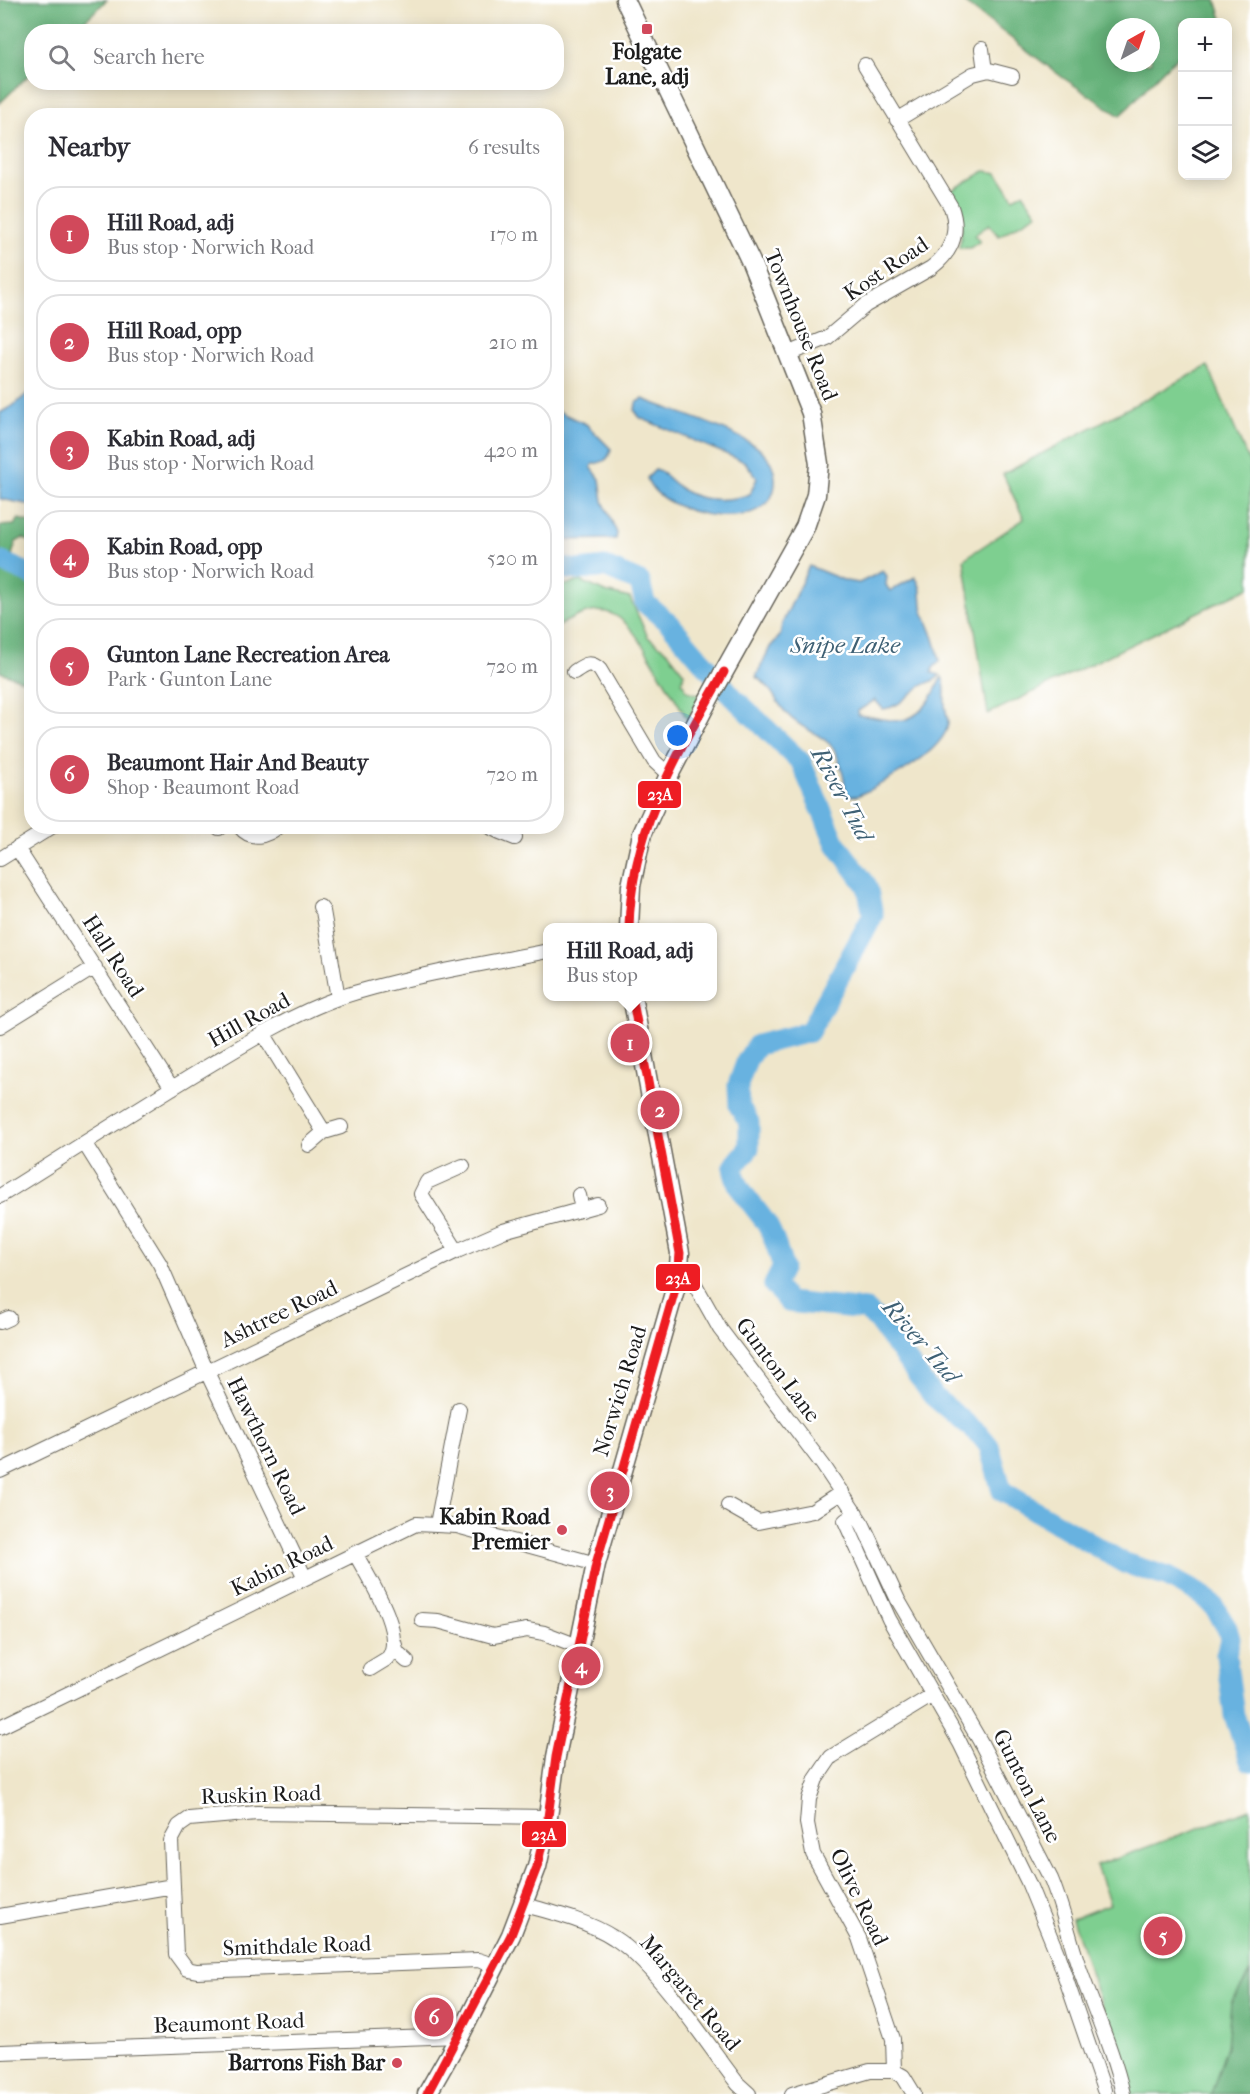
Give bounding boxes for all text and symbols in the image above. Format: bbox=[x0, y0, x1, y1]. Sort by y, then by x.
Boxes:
north arrow bbox=[1106, 18, 1160, 72]
map controls bbox=[1178, 18, 1232, 180]
button: + bbox=[1178, 18, 1232, 72]
marker: Folgate Lane, adj bbox=[640, 22, 654, 36]
search box bbox=[24, 24, 564, 90]
place label: Folgate Lane, adj bbox=[605, 39, 689, 90]
icon: search bbox=[45, 41, 78, 74]
text: Search here bbox=[93, 44, 205, 70]
button: − bbox=[1178, 72, 1232, 126]
button: layers bbox=[1178, 126, 1232, 180]
text: Nearby bbox=[48, 132, 130, 163]
text: 6 results bbox=[468, 136, 540, 159]
text: Hill Road, adj bbox=[107, 210, 234, 236]
text: 1 bbox=[66, 223, 73, 246]
text: 170 m bbox=[489, 223, 538, 246]
street label: Kost Road bbox=[839, 231, 934, 307]
text: Bus stop · Norwich Road bbox=[107, 236, 314, 259]
street label: Townhouse Road bbox=[759, 245, 844, 405]
text: Hill Road, opp bbox=[107, 318, 242, 344]
text: 2 bbox=[64, 331, 75, 354]
text: 210 m bbox=[489, 331, 538, 354]
text: Bus stop · Norwich Road bbox=[107, 344, 314, 367]
text: Kabin Road, adj bbox=[107, 426, 255, 452]
text: 3 bbox=[65, 439, 74, 462]
text: 420 m bbox=[484, 439, 538, 462]
text: Bus stop · Norwich Road bbox=[107, 452, 314, 475]
text: Kabin Road, opp bbox=[107, 534, 263, 560]
text: 4 bbox=[64, 547, 75, 570]
text: 520 m bbox=[487, 547, 538, 570]
text: Bus stop · Norwich Road bbox=[107, 560, 314, 583]
water label: Snipe Lake bbox=[789, 631, 901, 659]
text: Gunton Lane Recreation Area bbox=[107, 642, 390, 668]
text: 5 bbox=[65, 655, 74, 678]
text: 720 m bbox=[486, 655, 538, 678]
text: Park · Gunton Lane bbox=[107, 668, 272, 691]
your location bbox=[663, 721, 692, 750]
water label: River Tud bbox=[805, 740, 880, 848]
text: Beaumont Hair And Beauty bbox=[107, 750, 368, 776]
text: 6 bbox=[64, 763, 75, 786]
text: 720 m bbox=[486, 763, 538, 786]
text: Shop · Beaumont Road bbox=[107, 776, 299, 799]
line badge: 23A bbox=[637, 780, 682, 809]
text: 23A bbox=[647, 785, 673, 805]
street label: Hall Road bbox=[77, 910, 150, 1003]
popup bbox=[543, 923, 717, 1001]
text: Hill Road, adj bbox=[566, 938, 694, 964]
text: Bus stop bbox=[566, 964, 638, 987]
street label: Hill Road bbox=[203, 986, 295, 1053]
pin: 1 bbox=[610, 1020, 650, 1066]
pin: 2 bbox=[640, 1088, 680, 1132]
line badge: 23A bbox=[655, 1263, 701, 1292]
text: 23A bbox=[665, 1269, 691, 1289]
street label: Ashtree Road bbox=[215, 1274, 343, 1354]
water label: River Tud bbox=[875, 1292, 967, 1391]
street label: Gunton Lane bbox=[730, 1313, 826, 1427]
street label: Norwich Road bbox=[588, 1322, 652, 1459]
street label: Hawthorn Road bbox=[221, 1373, 311, 1520]
pin: 3 bbox=[590, 1468, 630, 1514]
place label: Kabin Road Premier bbox=[439, 1504, 551, 1555]
marker: Kabin Road Premier bbox=[555, 1523, 569, 1537]
street label: Kabin Road bbox=[227, 1530, 338, 1602]
pin: 4 bbox=[562, 1644, 600, 1688]
street label: Gunton Lane bbox=[987, 1725, 1067, 1847]
street label: Ruskin Road bbox=[200, 1780, 323, 1810]
line badge: 23A bbox=[521, 1820, 567, 1848]
text: 23A bbox=[531, 1825, 557, 1845]
street label: Olive Road bbox=[824, 1844, 894, 1951]
pin: 5 bbox=[1144, 1914, 1182, 1958]
street label: Smithdale Road bbox=[222, 1930, 373, 1962]
street label: Margaret Road bbox=[634, 1930, 747, 2057]
pin: 6 bbox=[414, 1994, 454, 2040]
street label: Beaumont Road bbox=[153, 2007, 306, 2039]
place label: Barrons Fish Bar bbox=[228, 2050, 386, 2076]
marker: Barrons Fish Bar bbox=[390, 2056, 404, 2070]

